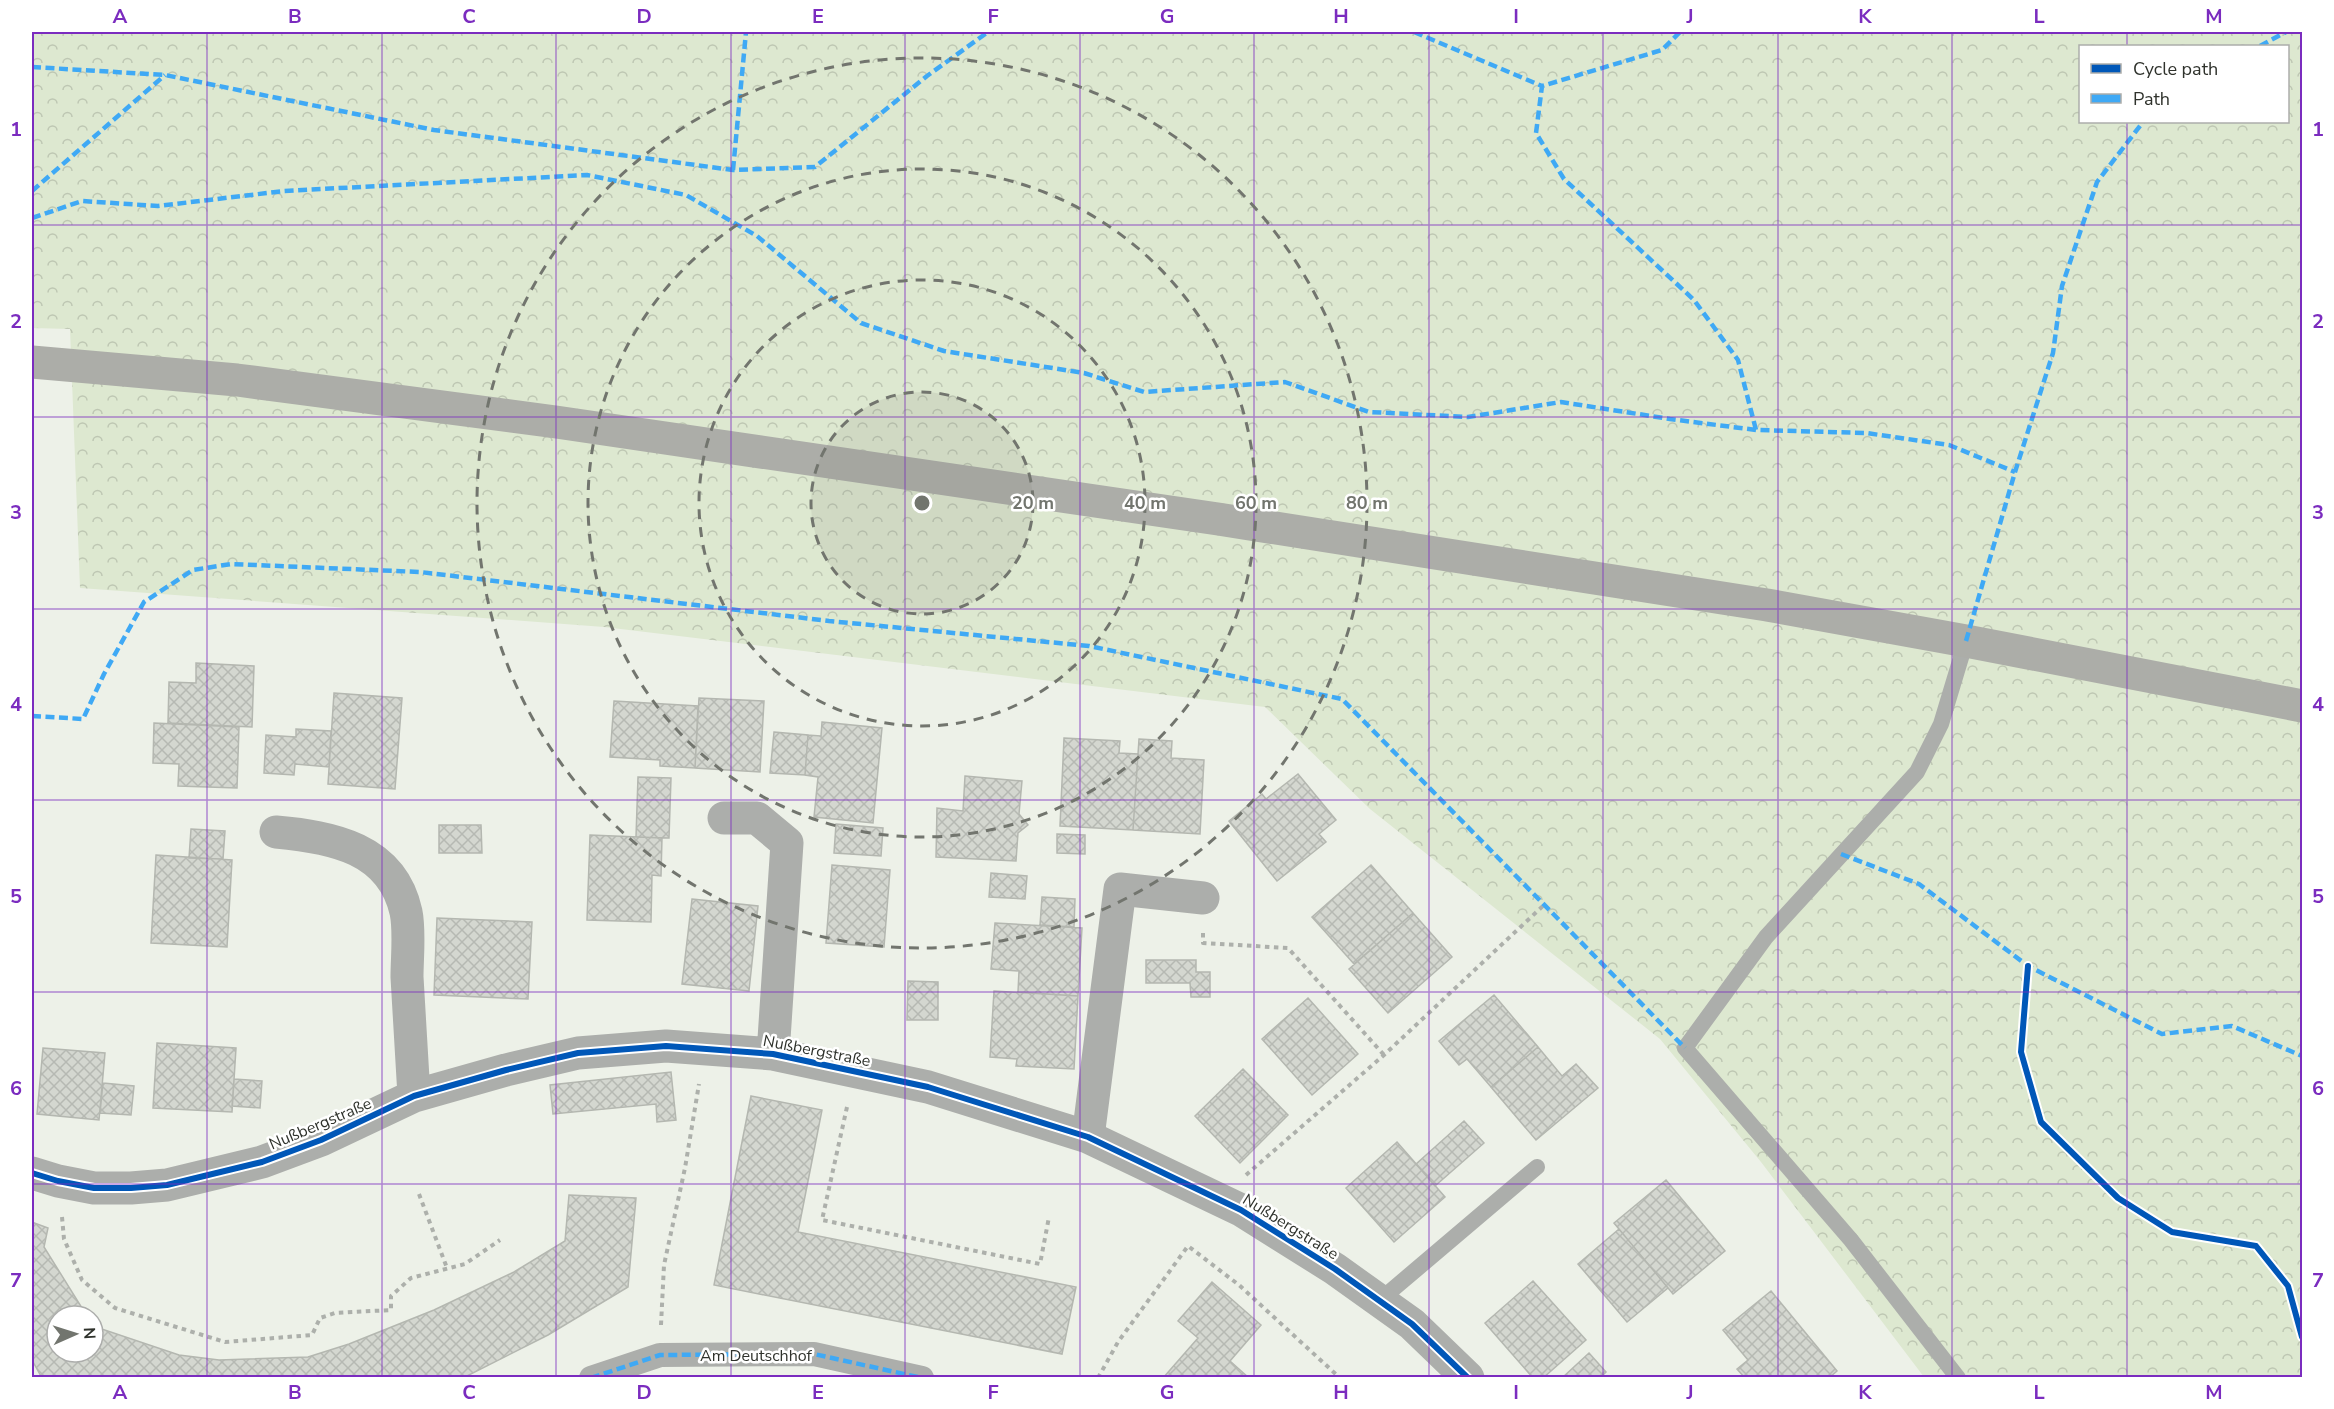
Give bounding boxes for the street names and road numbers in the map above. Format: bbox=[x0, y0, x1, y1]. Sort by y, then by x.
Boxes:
street label: Nußbergstraße bbox=[761, 1030, 873, 1072]
street label: Nußbergstraße bbox=[266, 1092, 375, 1155]
street label: Nußbergstraße bbox=[1238, 1189, 1343, 1265]
street label: Am Deutschhof bbox=[700, 1345, 813, 1367]

